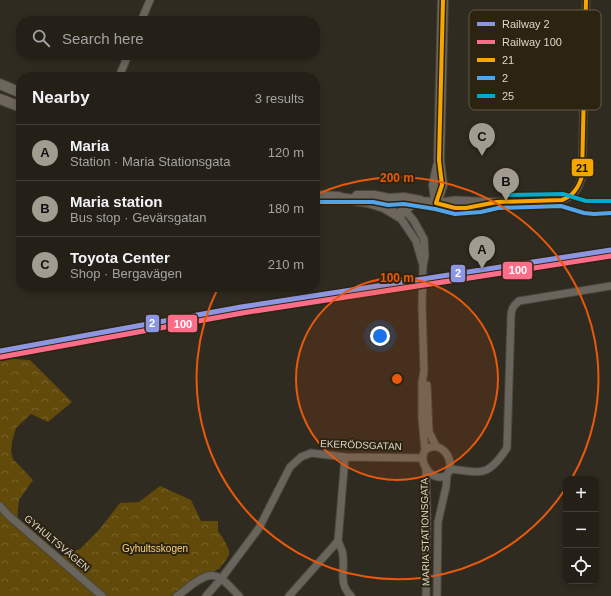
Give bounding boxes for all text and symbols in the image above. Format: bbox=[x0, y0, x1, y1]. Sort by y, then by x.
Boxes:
legend bbox=[469, 10, 601, 110]
search box bbox=[16, 16, 320, 60]
text: Railway 2 bbox=[502, 18, 550, 30]
icon: search bbox=[30, 27, 52, 49]
text: Search here bbox=[62, 30, 144, 47]
text: Railway 100 bbox=[502, 36, 562, 48]
text: 21 bbox=[502, 54, 514, 66]
text: 2 bbox=[502, 72, 508, 84]
text: Nearby bbox=[32, 88, 90, 107]
text: 25 bbox=[502, 90, 514, 102]
text: 3 results bbox=[255, 91, 304, 106]
pin: C bbox=[469, 123, 495, 156]
text: Maria bbox=[70, 137, 109, 154]
text: A bbox=[40, 145, 50, 160]
text: 120 m bbox=[268, 145, 304, 160]
text: Station · Maria Stationsgata bbox=[70, 154, 230, 169]
line badge: 21 bbox=[571, 158, 594, 177]
text: 21 bbox=[576, 162, 588, 174]
pin: B bbox=[493, 168, 519, 201]
text: 200 m bbox=[380, 171, 414, 185]
text: Maria station bbox=[70, 193, 163, 210]
text: B bbox=[40, 201, 50, 216]
text: 180 m bbox=[268, 201, 304, 216]
text: Bus stop · Gevärsgatan bbox=[70, 210, 207, 225]
pin: A bbox=[469, 236, 495, 269]
text: Toyota Center bbox=[70, 249, 170, 266]
text: C bbox=[40, 257, 50, 272]
text: 210 m bbox=[268, 257, 304, 272]
line badge: 100 bbox=[502, 261, 533, 280]
line badge: 2 bbox=[450, 264, 466, 283]
text: 100 bbox=[509, 264, 527, 276]
text: Shop · Bergavägen bbox=[70, 266, 182, 281]
text: 2 bbox=[455, 267, 461, 279]
text: 100 m bbox=[380, 271, 414, 285]
line badge: 2 bbox=[145, 314, 160, 333]
line badge: 100 bbox=[167, 314, 198, 333]
text: 2 bbox=[149, 317, 155, 329]
text: 100 bbox=[174, 318, 192, 330]
your location bbox=[370, 326, 390, 346]
centre of rings bbox=[390, 372, 404, 386]
street label: EKERÖDSGATAN bbox=[320, 438, 402, 452]
map controls bbox=[563, 476, 599, 584]
button: + bbox=[563, 476, 599, 512]
street label: MARIA STATIONSGATA bbox=[419, 478, 431, 586]
button: − bbox=[563, 512, 599, 548]
street label: GYHULTSVÄGEN bbox=[22, 513, 92, 573]
park label: Gyhultsskogen bbox=[122, 543, 188, 554]
button: locate bbox=[563, 548, 599, 584]

